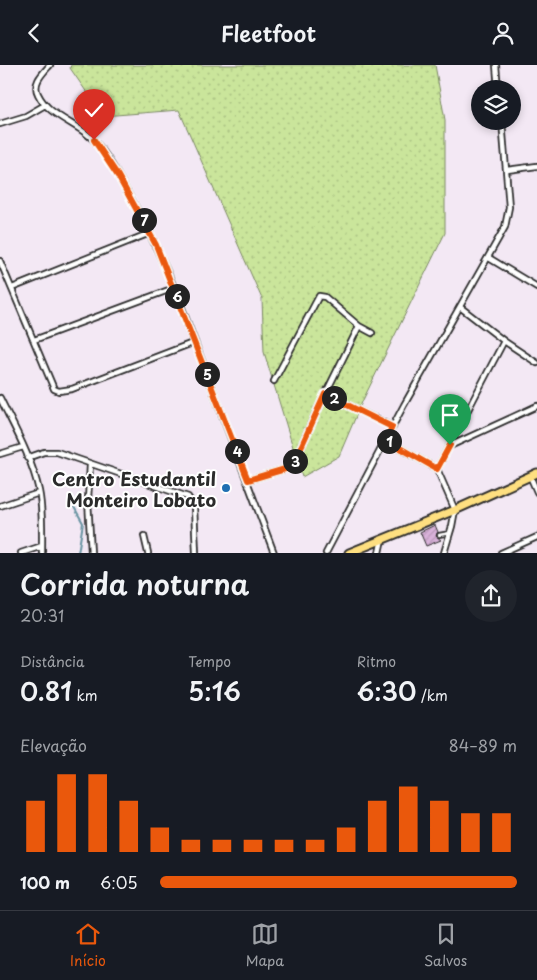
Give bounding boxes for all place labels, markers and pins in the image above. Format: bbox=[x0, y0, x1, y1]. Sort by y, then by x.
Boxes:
pin bbox=[73, 89, 115, 140]
pin: 7 bbox=[132, 207, 156, 233]
pin: 6 bbox=[164, 283, 190, 309]
pin: 5 bbox=[194, 361, 220, 387]
pin: 2 bbox=[322, 385, 346, 411]
pin bbox=[429, 394, 471, 445]
pin: 1 bbox=[376, 429, 402, 453]
pin: 4 bbox=[224, 439, 250, 463]
pin: 3 bbox=[282, 449, 308, 473]
place label: Centro Estudantil Monteiro Lobato bbox=[52, 465, 216, 513]
marker: Centro Estudantil Monteiro Lobato bbox=[220, 482, 232, 494]

